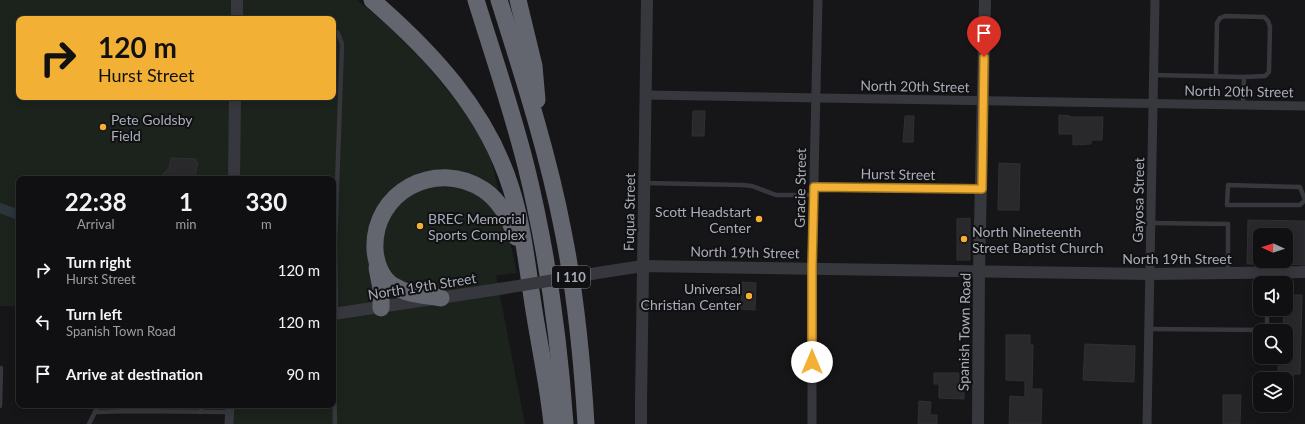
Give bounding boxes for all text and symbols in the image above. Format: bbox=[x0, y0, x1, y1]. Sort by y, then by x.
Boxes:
pin bbox=[967, 16, 1001, 57]
icon: arrive bbox=[973, 22, 995, 44]
text: 120 m bbox=[98, 30, 177, 64]
icon: right bbox=[32, 32, 84, 84]
text: Hurst Street bbox=[98, 64, 194, 86]
street label: North 20th Street bbox=[860, 77, 970, 95]
street label: North 20th Street bbox=[1184, 82, 1294, 100]
place label: Pete Goldsby Field bbox=[111, 111, 193, 144]
marker: Pete Goldsby Field bbox=[98, 122, 108, 132]
street label: Gracie Street bbox=[791, 148, 809, 228]
street label: Gayosa Street bbox=[1129, 157, 1147, 243]
street label: Hurst Street bbox=[860, 165, 936, 183]
street label: Fuqua Street bbox=[620, 173, 638, 251]
text: 22:38 bbox=[65, 187, 127, 216]
text: 1 bbox=[179, 187, 193, 216]
text: 330 bbox=[245, 187, 287, 216]
place label: Scott Headstart Center bbox=[655, 203, 751, 236]
place label: BREC Memorial Sports Complex bbox=[428, 210, 525, 243]
marker: Scott Headstart Center bbox=[754, 214, 764, 224]
text: Arrival bbox=[77, 216, 114, 232]
text: min bbox=[176, 216, 197, 232]
text: m bbox=[261, 216, 272, 232]
marker: BREC Memorial Sports Complex bbox=[415, 221, 425, 231]
place label: North Nineteenth Street Baptist Church bbox=[972, 223, 1104, 256]
north arrow bbox=[1253, 228, 1293, 268]
map controls bbox=[1253, 228, 1293, 412]
marker: North Nineteenth Street Baptist Church bbox=[959, 234, 969, 244]
street label: North 19th Street bbox=[690, 243, 800, 261]
street label: North 19th Street bbox=[1122, 250, 1232, 267]
text: Turn right bbox=[66, 253, 131, 271]
icon: right bbox=[32, 259, 54, 281]
text: 120 m bbox=[278, 261, 320, 279]
road number: I 110 bbox=[552, 266, 590, 288]
street label: North 19th Street bbox=[367, 269, 477, 303]
text: Hurst Street bbox=[66, 271, 136, 287]
street label: Spanish Town Road bbox=[954, 273, 974, 391]
button: sound bbox=[1253, 276, 1293, 316]
place label: Universal Christian Center bbox=[641, 280, 741, 313]
marker: Universal Christian Center bbox=[744, 291, 754, 301]
text: Turn left bbox=[66, 305, 122, 323]
icon: left bbox=[32, 311, 54, 333]
text: 120 m bbox=[278, 313, 320, 331]
text: Spanish Town Road bbox=[66, 323, 176, 339]
button: search bbox=[1253, 324, 1293, 364]
position arrow bbox=[791, 341, 833, 383]
icon: arrive bbox=[32, 363, 54, 385]
text: Arrive at destination bbox=[66, 365, 203, 383]
text: 90 m bbox=[286, 365, 320, 383]
button: layers bbox=[1253, 372, 1293, 412]

